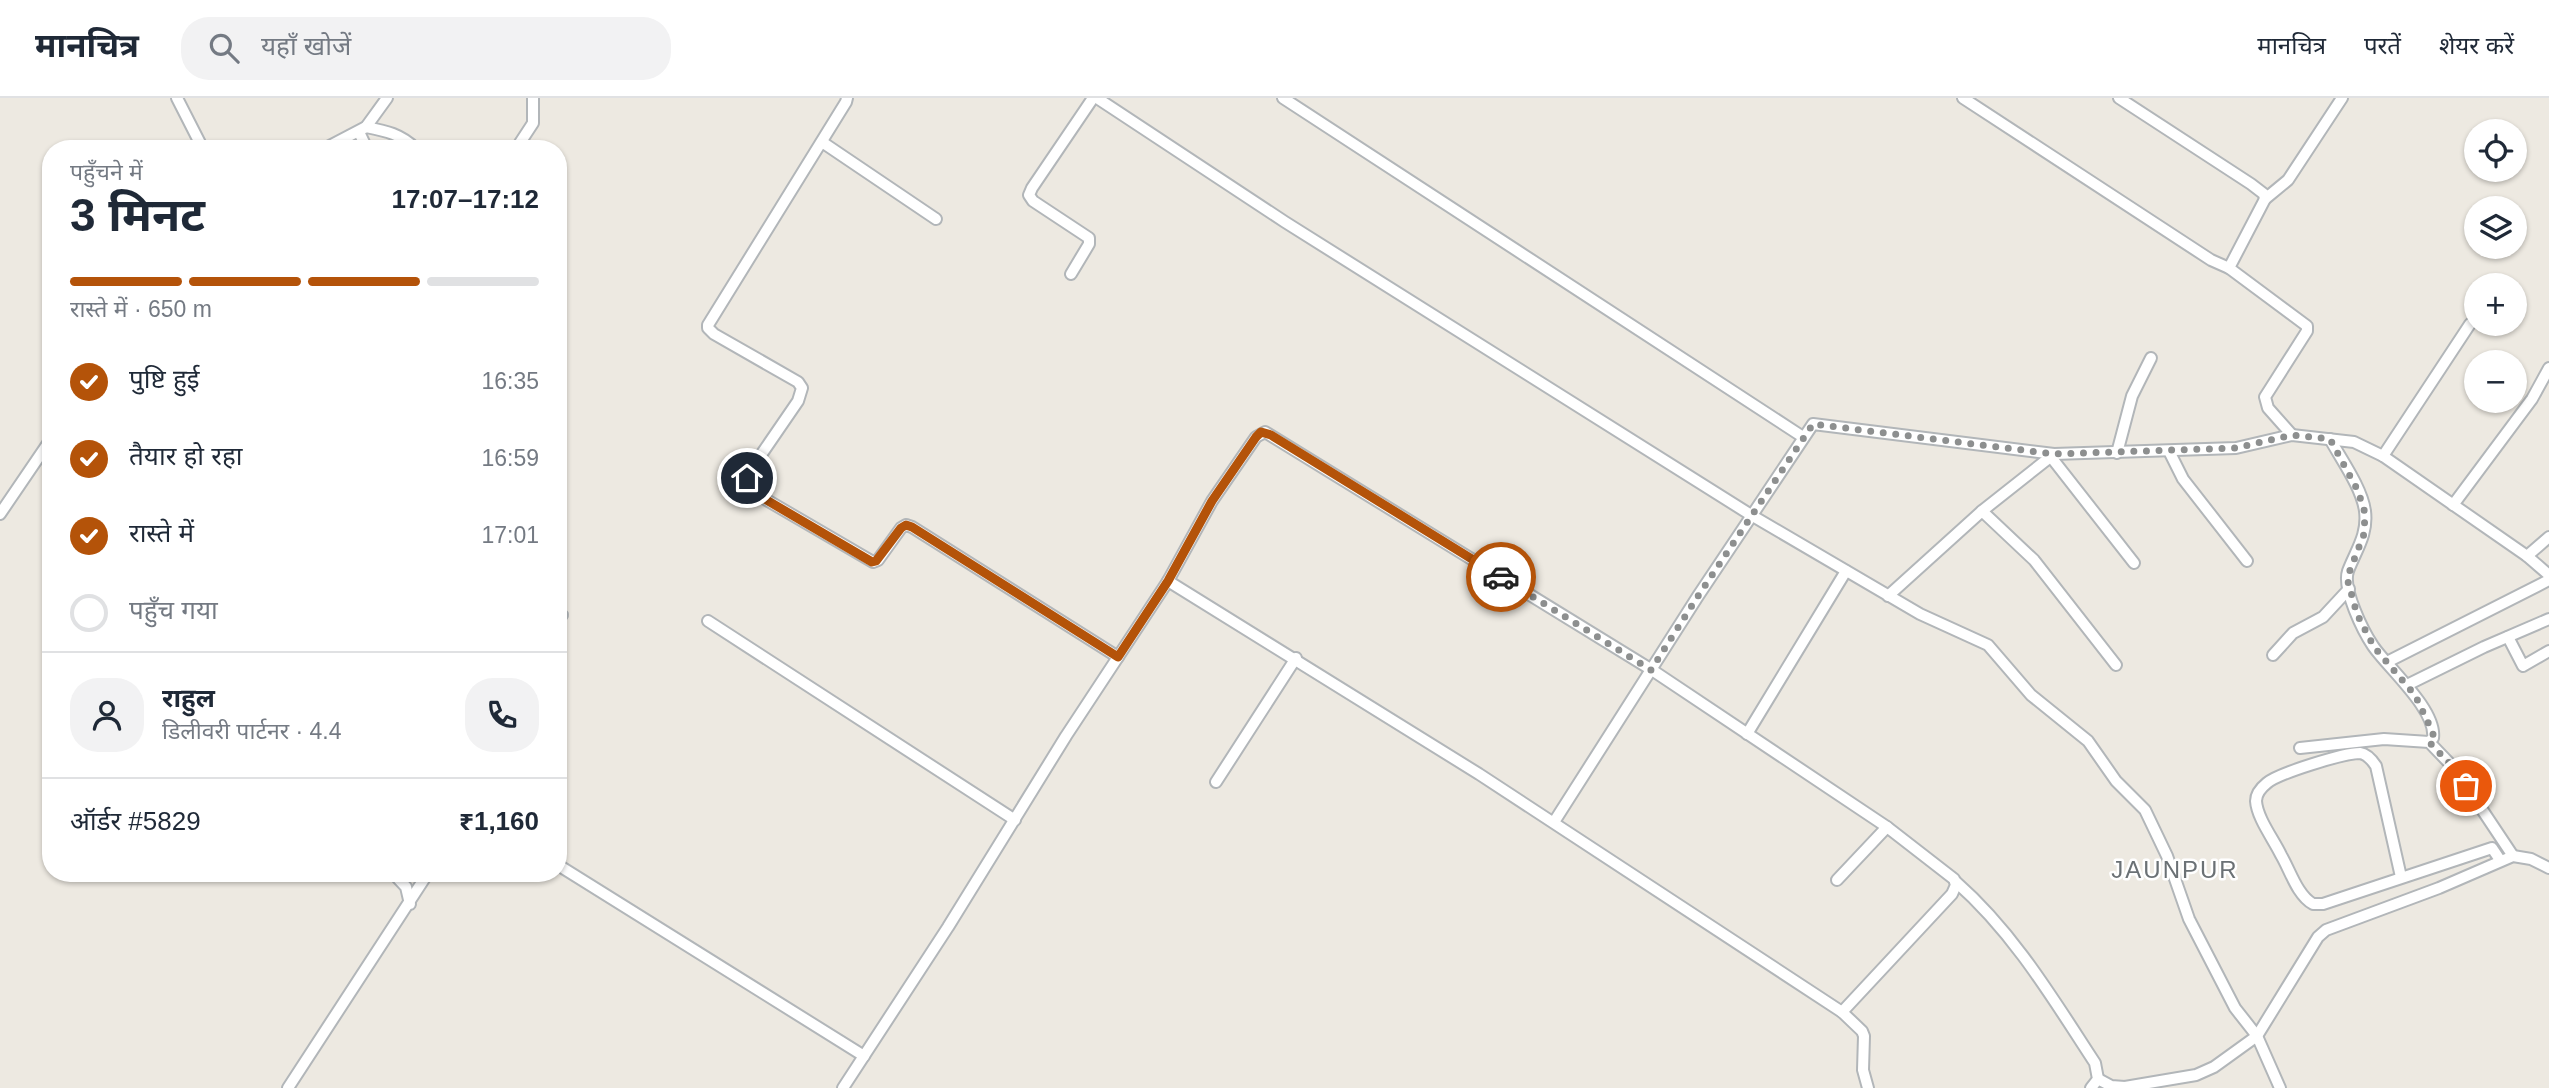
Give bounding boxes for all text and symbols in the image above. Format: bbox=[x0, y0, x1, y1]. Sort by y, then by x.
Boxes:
search box bbox=[181, 17, 671, 80]
text: मानचित्र bbox=[35, 27, 139, 64]
icon: search bbox=[205, 29, 243, 67]
text: यहाँ खोजें bbox=[261, 31, 351, 61]
text: मानचित्र bbox=[2257, 32, 2326, 59]
text: परतें bbox=[2364, 32, 2401, 59]
text: शेयर करें bbox=[2439, 32, 2514, 59]
map controls bbox=[2464, 119, 2527, 413]
button: locate bbox=[2464, 119, 2527, 182]
text: पहुँचने में bbox=[70, 159, 143, 185]
text: 17:07–17:12 bbox=[392, 184, 539, 214]
text: 3 मिनट bbox=[70, 189, 205, 241]
button: layers bbox=[2464, 196, 2527, 259]
button: + bbox=[2464, 273, 2527, 336]
text: रास्ते में · 650 m bbox=[70, 296, 212, 322]
button: − bbox=[2464, 350, 2527, 413]
icon: check bbox=[70, 363, 108, 401]
text: पुष्टि हुई bbox=[129, 364, 199, 394]
text: 16:35 bbox=[481, 368, 539, 394]
icon: check bbox=[70, 440, 108, 478]
text: तैयार हो रहा bbox=[129, 441, 242, 471]
text: 16:59 bbox=[481, 445, 539, 471]
pin bbox=[717, 448, 777, 508]
icon: home bbox=[728, 459, 766, 497]
icon: check bbox=[70, 517, 108, 555]
text: रास्ते में bbox=[129, 518, 194, 548]
text: 17:01 bbox=[481, 522, 539, 548]
courier bbox=[1466, 542, 1536, 612]
icon: car bbox=[1482, 558, 1520, 596]
text: पहुँच गया bbox=[129, 595, 218, 625]
button: person bbox=[70, 678, 144, 752]
button: phone bbox=[465, 678, 539, 752]
text: राहुल bbox=[162, 683, 215, 713]
text: डिलीवरी पार्टनर · 4.4 bbox=[162, 718, 342, 744]
pin bbox=[2436, 756, 2496, 816]
icon: bag bbox=[2447, 767, 2485, 805]
text: ऑर्डर #5829 bbox=[70, 806, 201, 836]
text: ₹1,160 bbox=[459, 806, 539, 836]
district label: JAUNPUR bbox=[2111, 856, 2239, 883]

